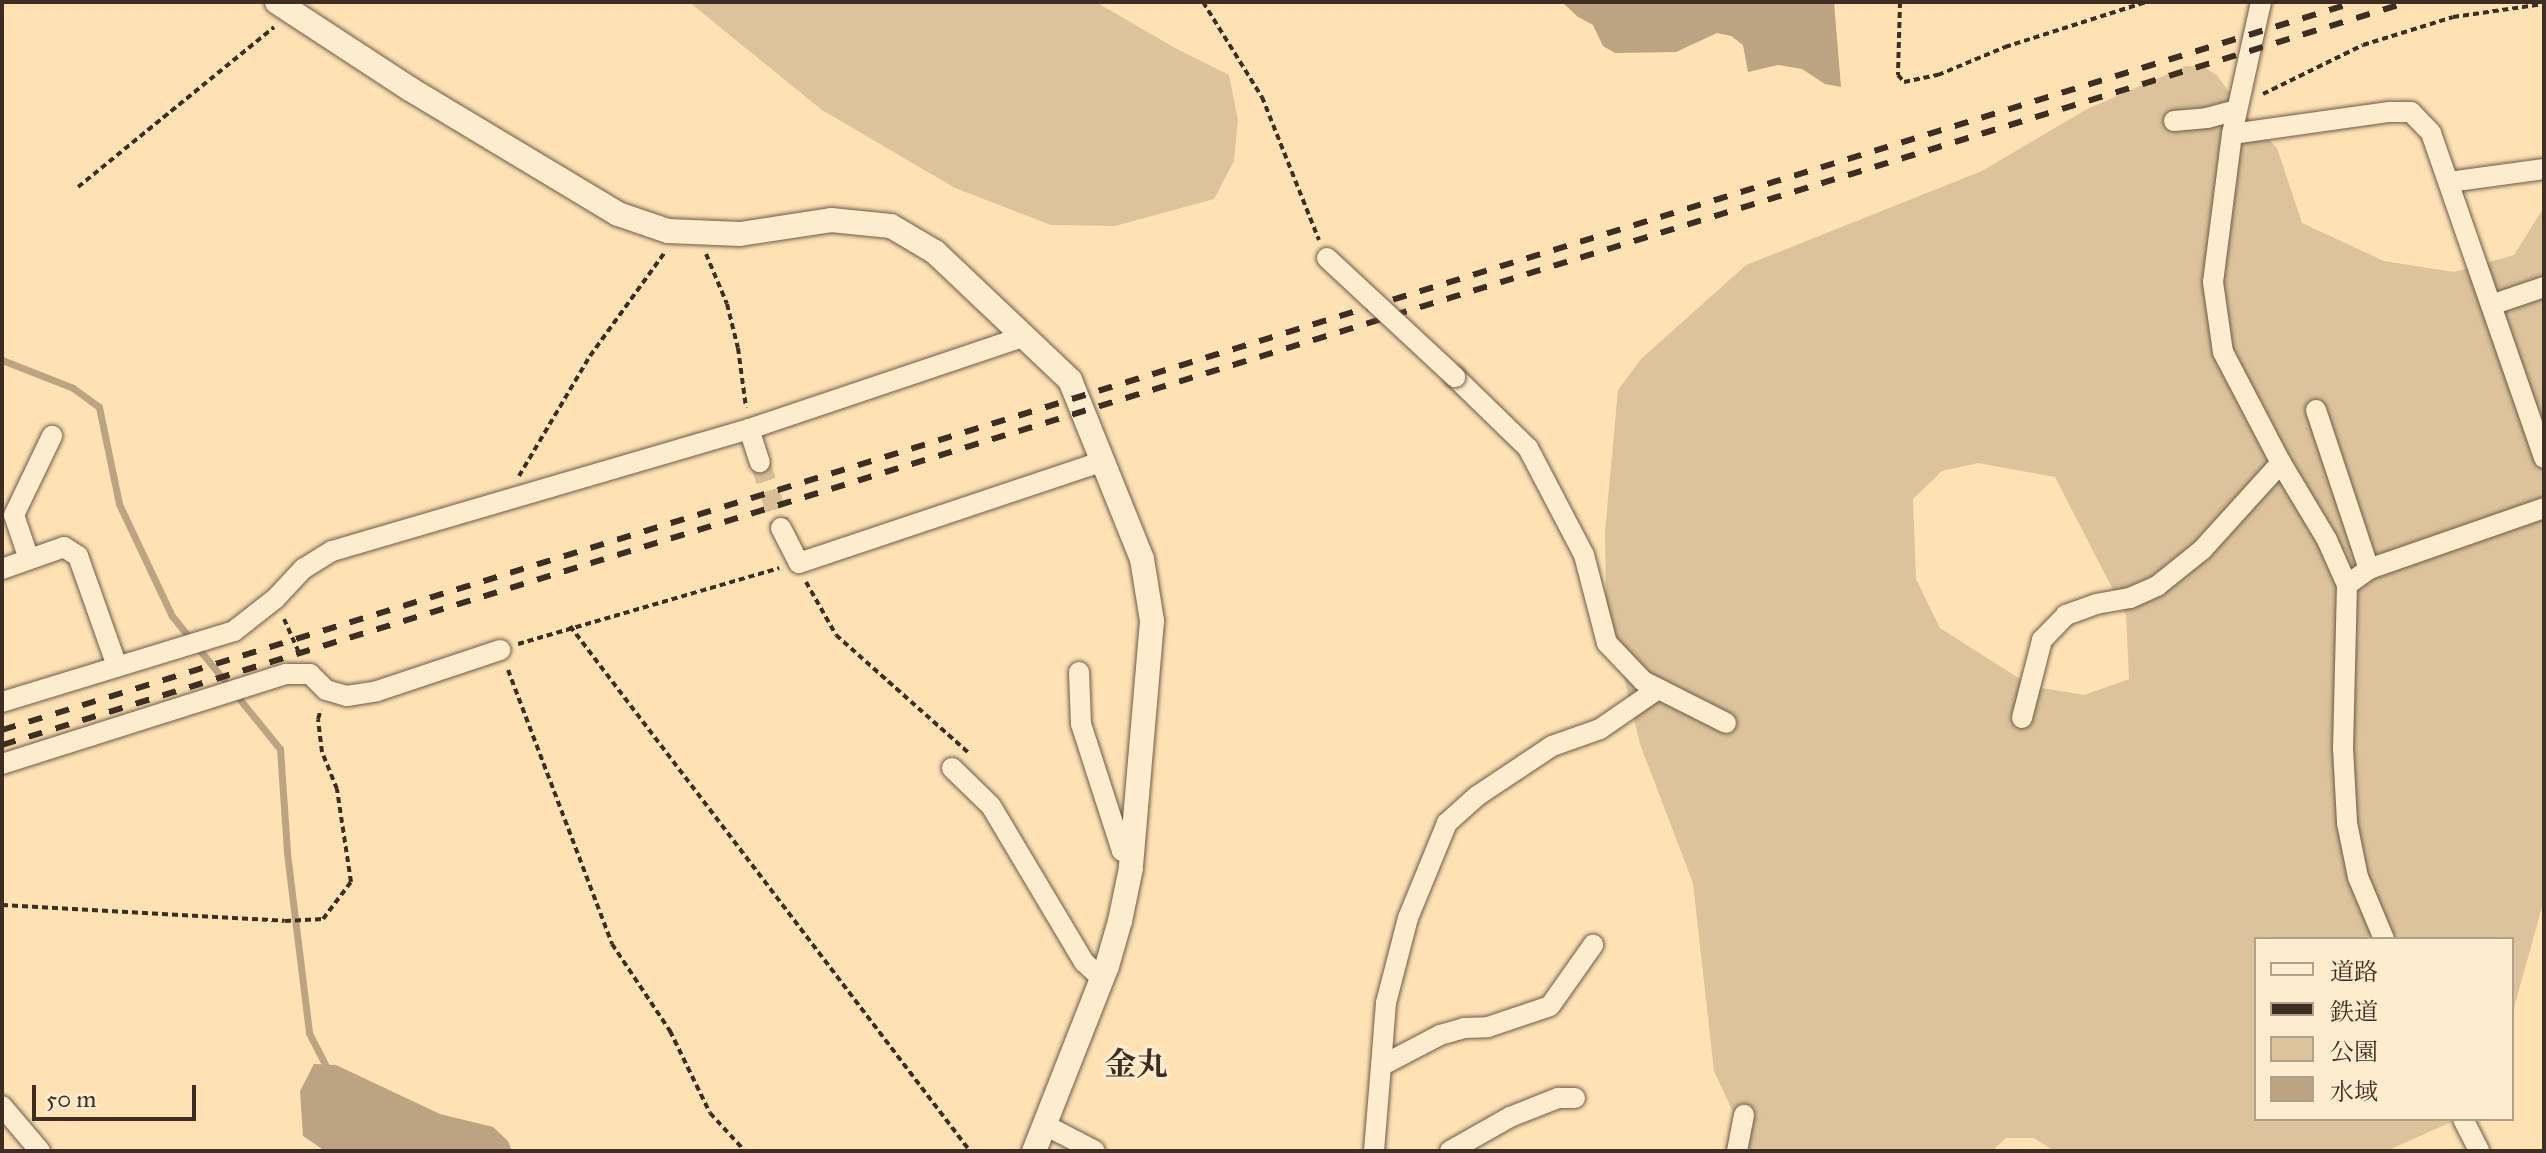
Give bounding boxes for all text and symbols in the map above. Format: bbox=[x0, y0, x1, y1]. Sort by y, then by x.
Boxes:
legend bbox=[2254, 937, 2514, 1121]
text: 道路 bbox=[2330, 957, 2378, 987]
text: 鉄道 bbox=[2330, 997, 2378, 1027]
text: 公園 bbox=[2330, 1037, 2378, 1067]
district label: 金丸 bbox=[1104, 1046, 1168, 1084]
scale bar bbox=[36, 1069, 200, 1119]
text: 水域 bbox=[2330, 1077, 2378, 1107]
text: 50 m bbox=[46, 1084, 96, 1114]

